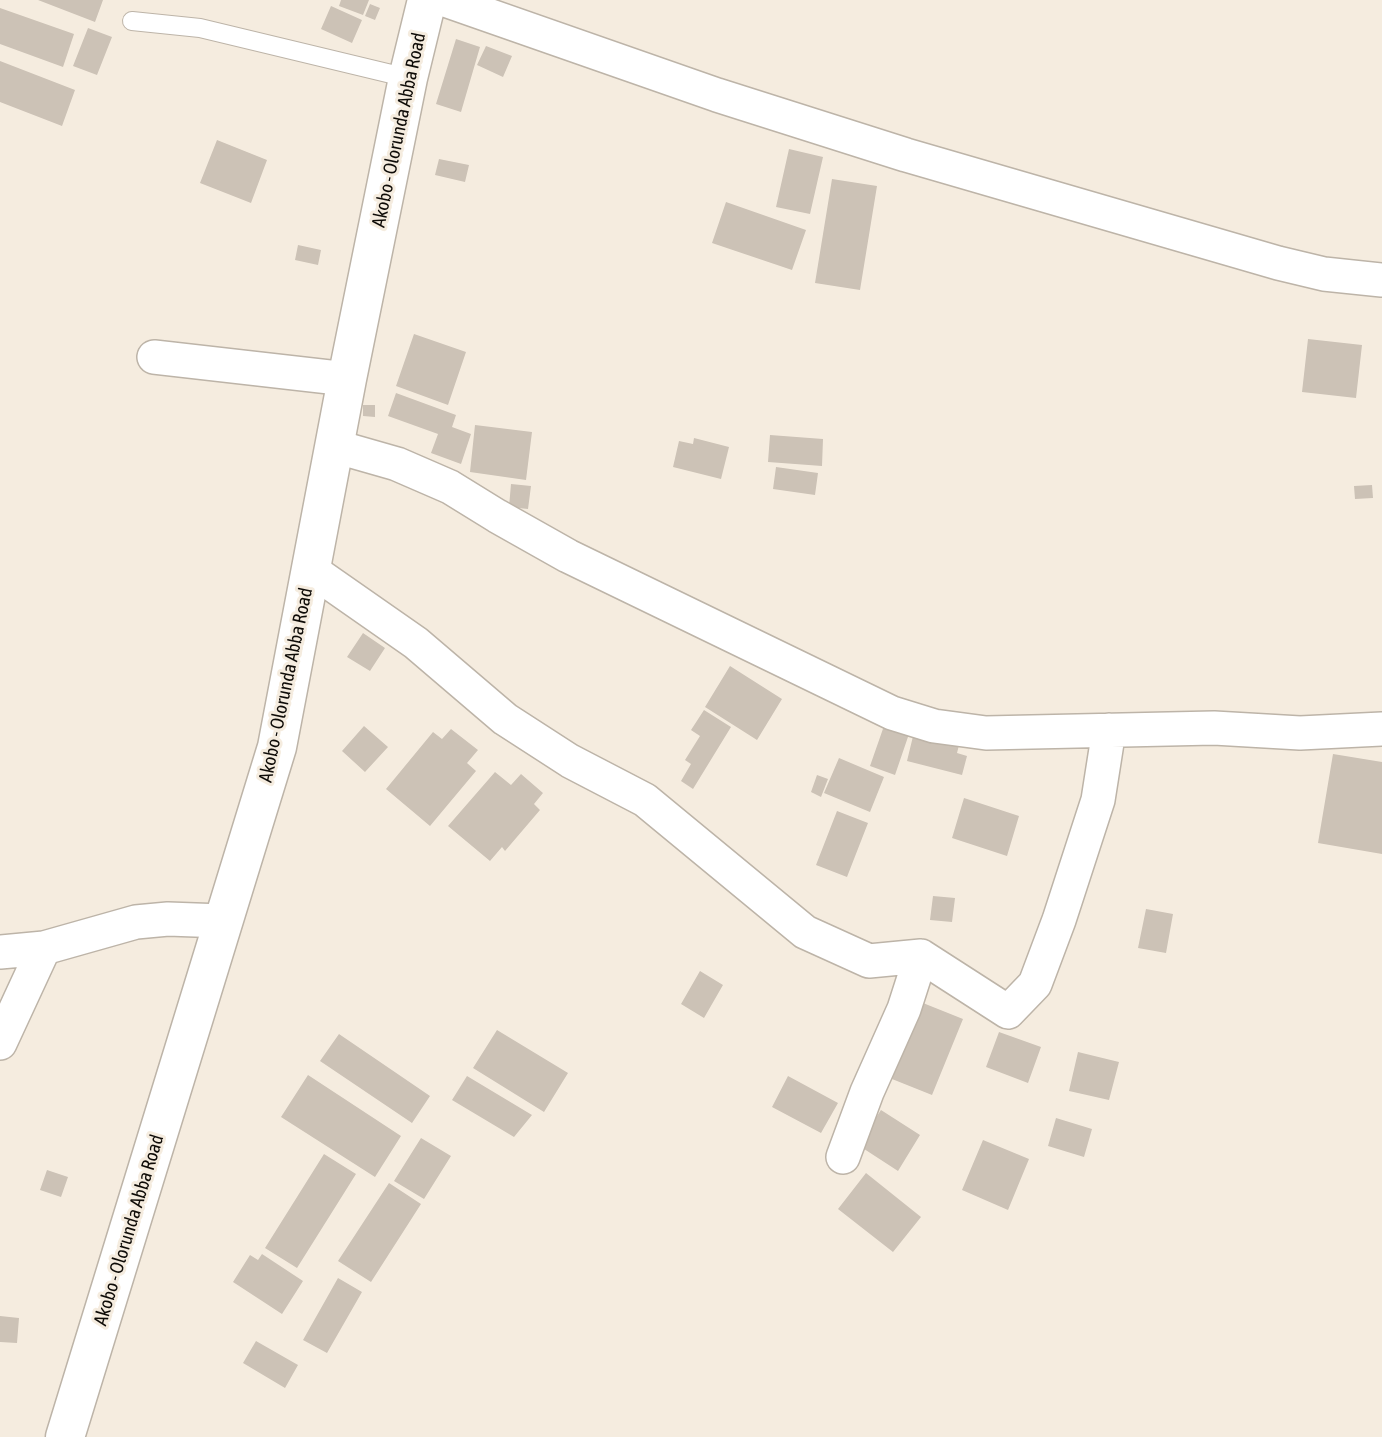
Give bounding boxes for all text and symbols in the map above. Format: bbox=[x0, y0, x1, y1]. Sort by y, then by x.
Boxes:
street label: Akobo - Olorunda Abba Road bbox=[367, 31, 431, 229]
street label: Akobo - Olorunda Abba Road bbox=[254, 586, 318, 784]
street label: Akobo - Olorunda Abba Road bbox=[89, 1132, 169, 1328]

